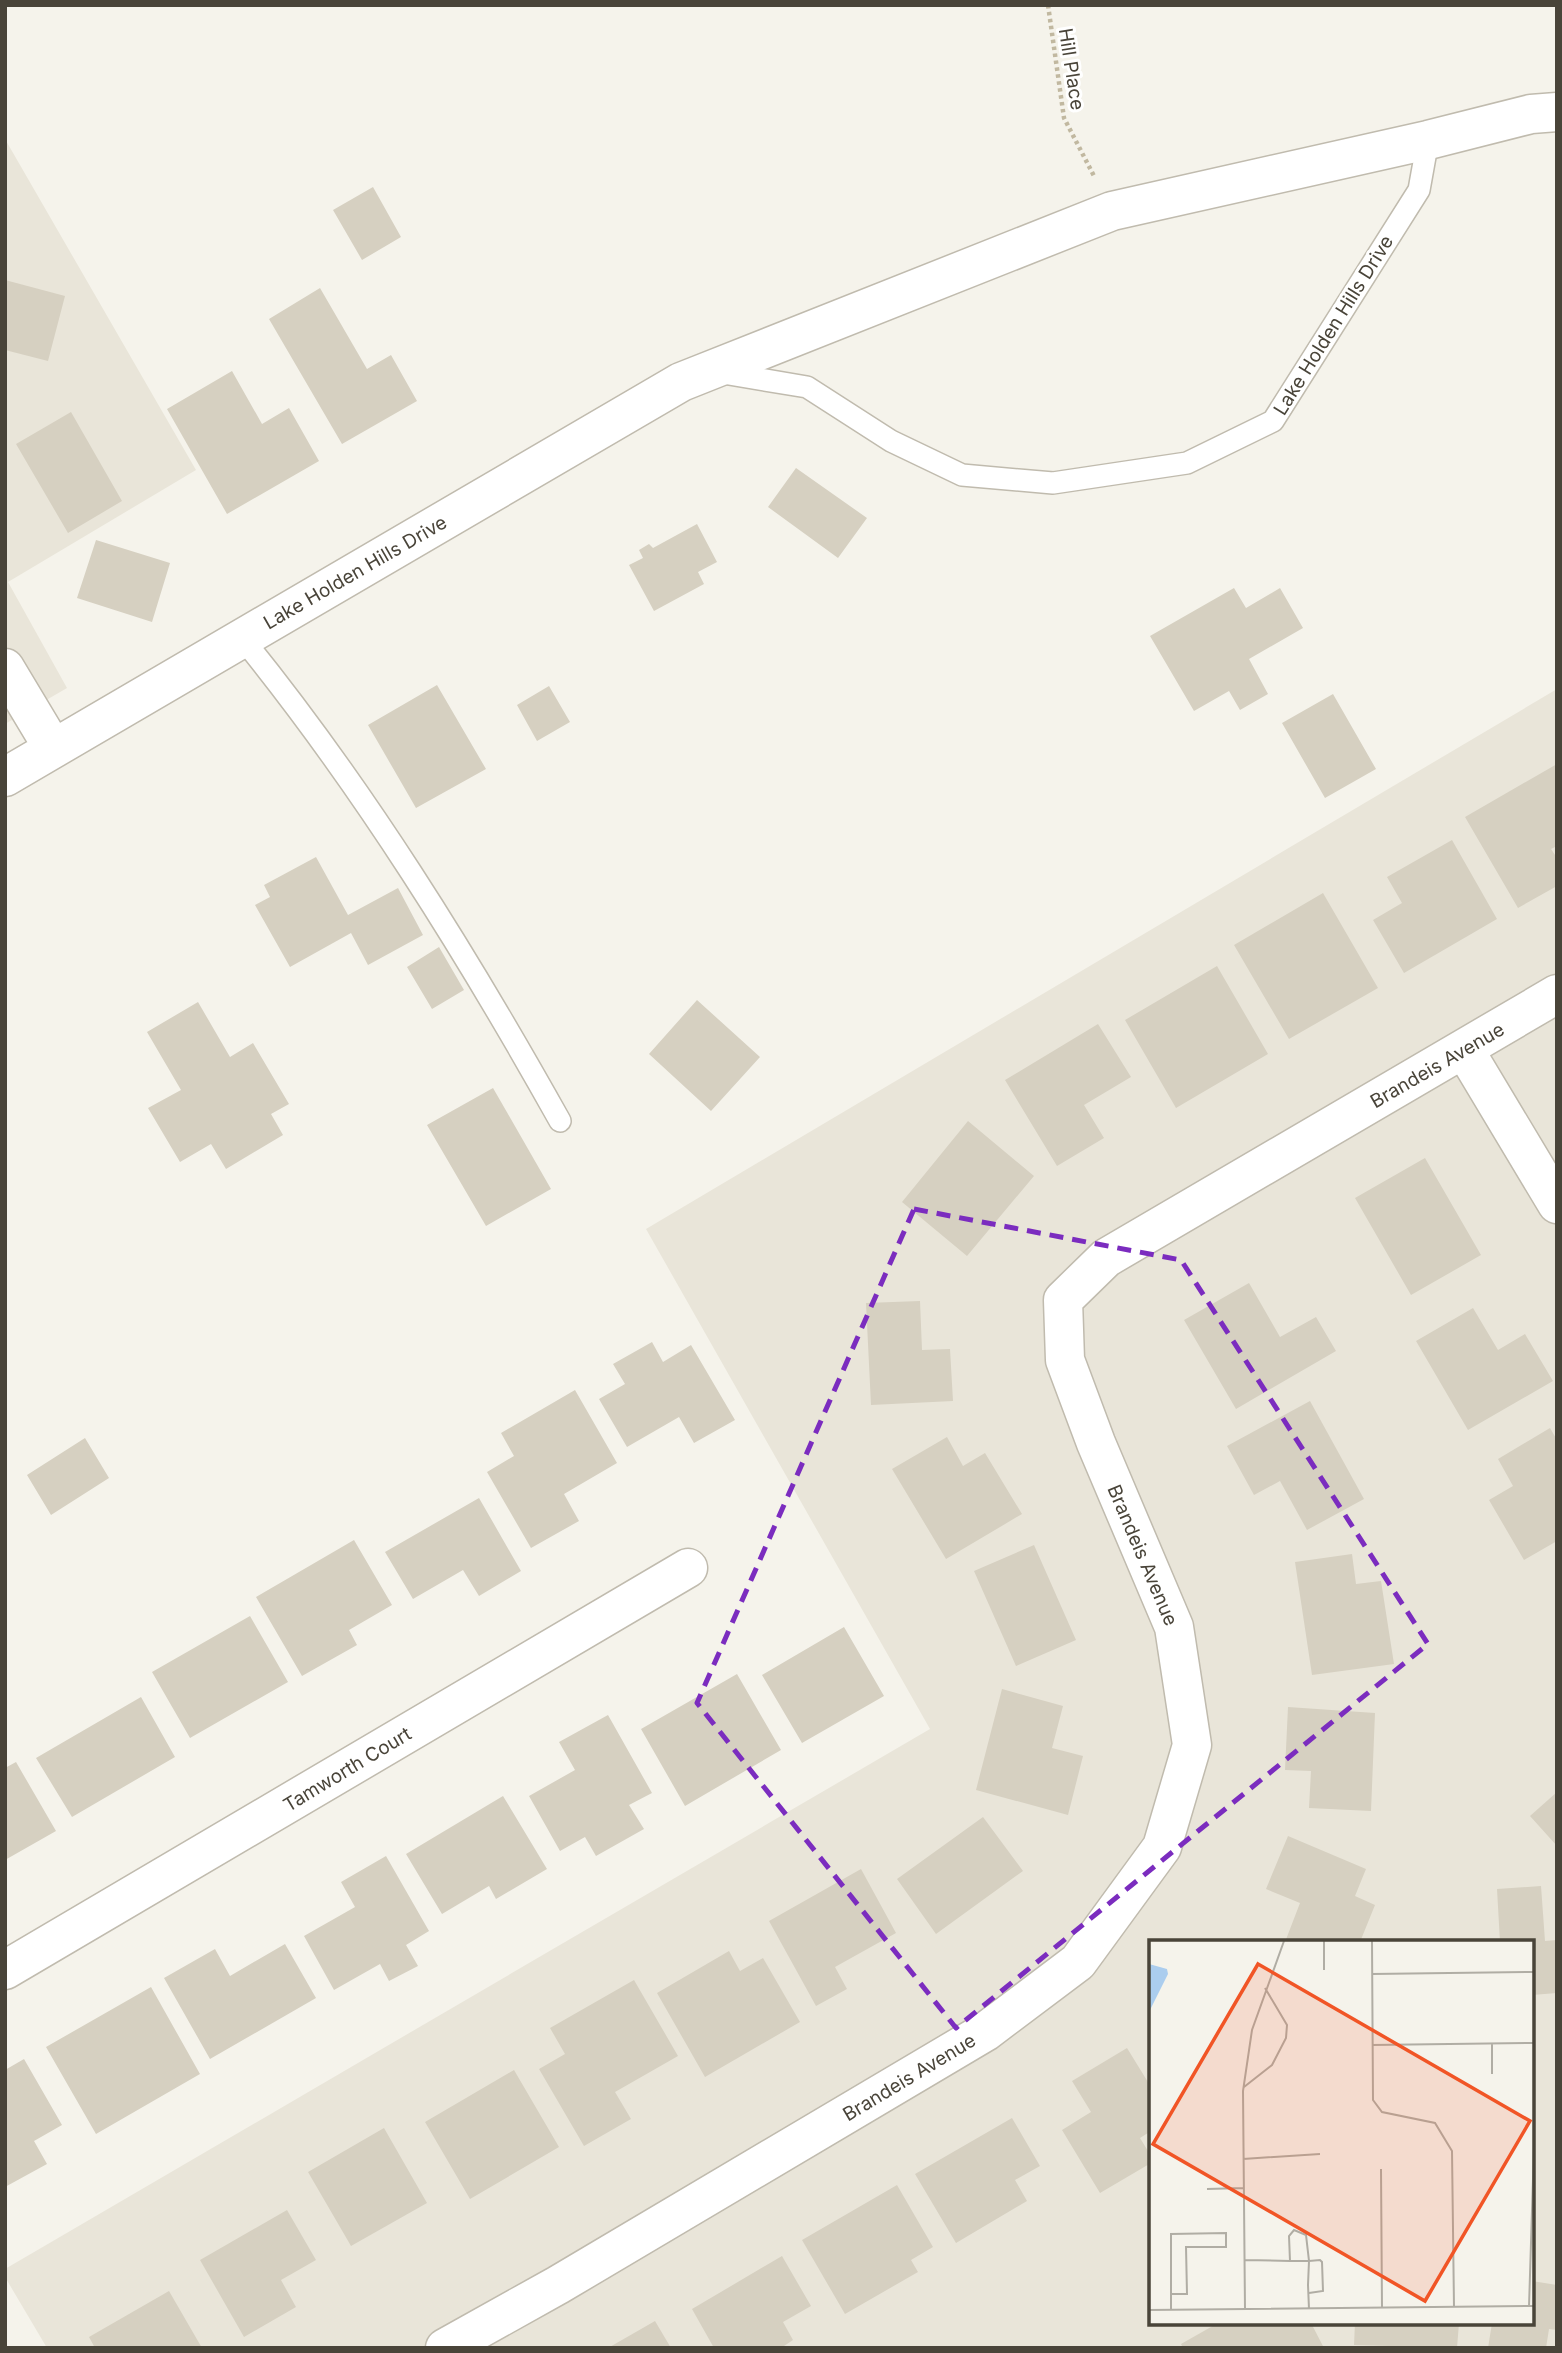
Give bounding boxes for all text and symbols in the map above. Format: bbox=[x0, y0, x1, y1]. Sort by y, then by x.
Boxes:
street label: Hill Place bbox=[1054, 26, 1089, 112]
street label: Lake Holden Hills Drive bbox=[1269, 231, 1398, 419]
street label: Lake Holden Hills Drive bbox=[260, 511, 451, 634]
street label: Brandeis Avenue bbox=[1366, 1018, 1508, 1113]
street label: Brandeis Avenue bbox=[1102, 1481, 1183, 1629]
street label: Tamworth Court bbox=[279, 1722, 415, 1817]
inset map bbox=[1149, 1940, 1534, 2325]
street label: Brandeis Avenue bbox=[839, 2029, 980, 2126]

